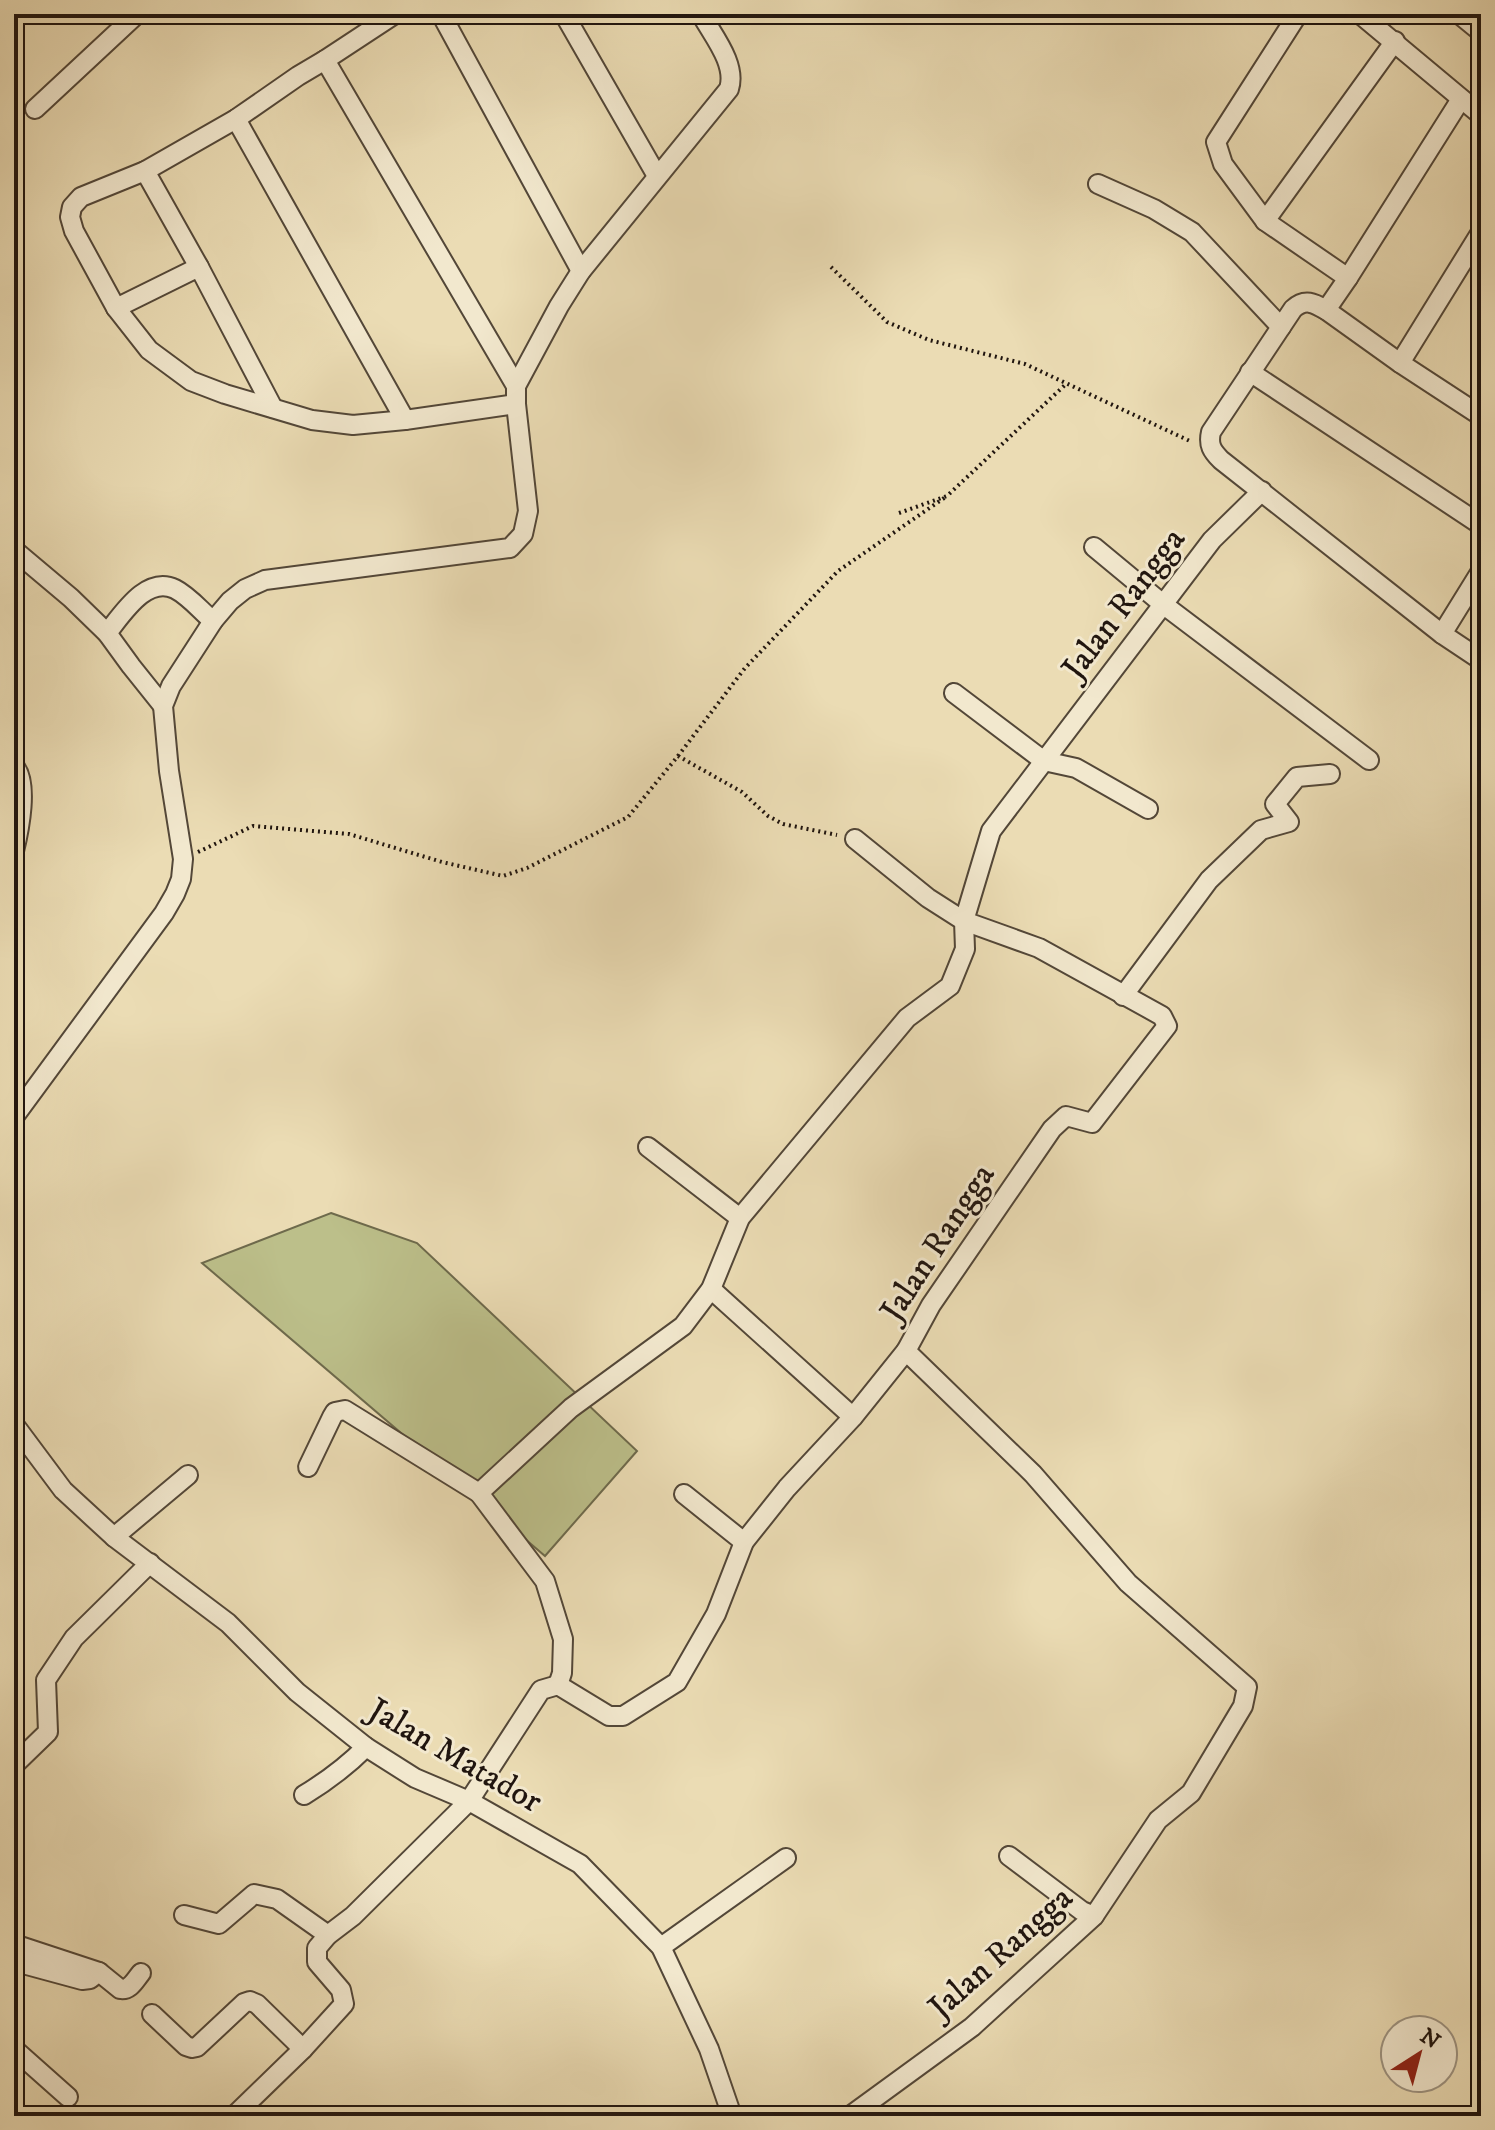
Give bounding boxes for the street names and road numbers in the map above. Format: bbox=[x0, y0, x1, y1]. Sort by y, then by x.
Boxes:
street label: Jalan Rangga bbox=[1051, 519, 1195, 691]
street label: Jalan Rangga bbox=[870, 1156, 1005, 1332]
street label: Jalan Matador bbox=[358, 1688, 550, 1823]
street label: Jalan Rangga bbox=[918, 1877, 1082, 2031]

